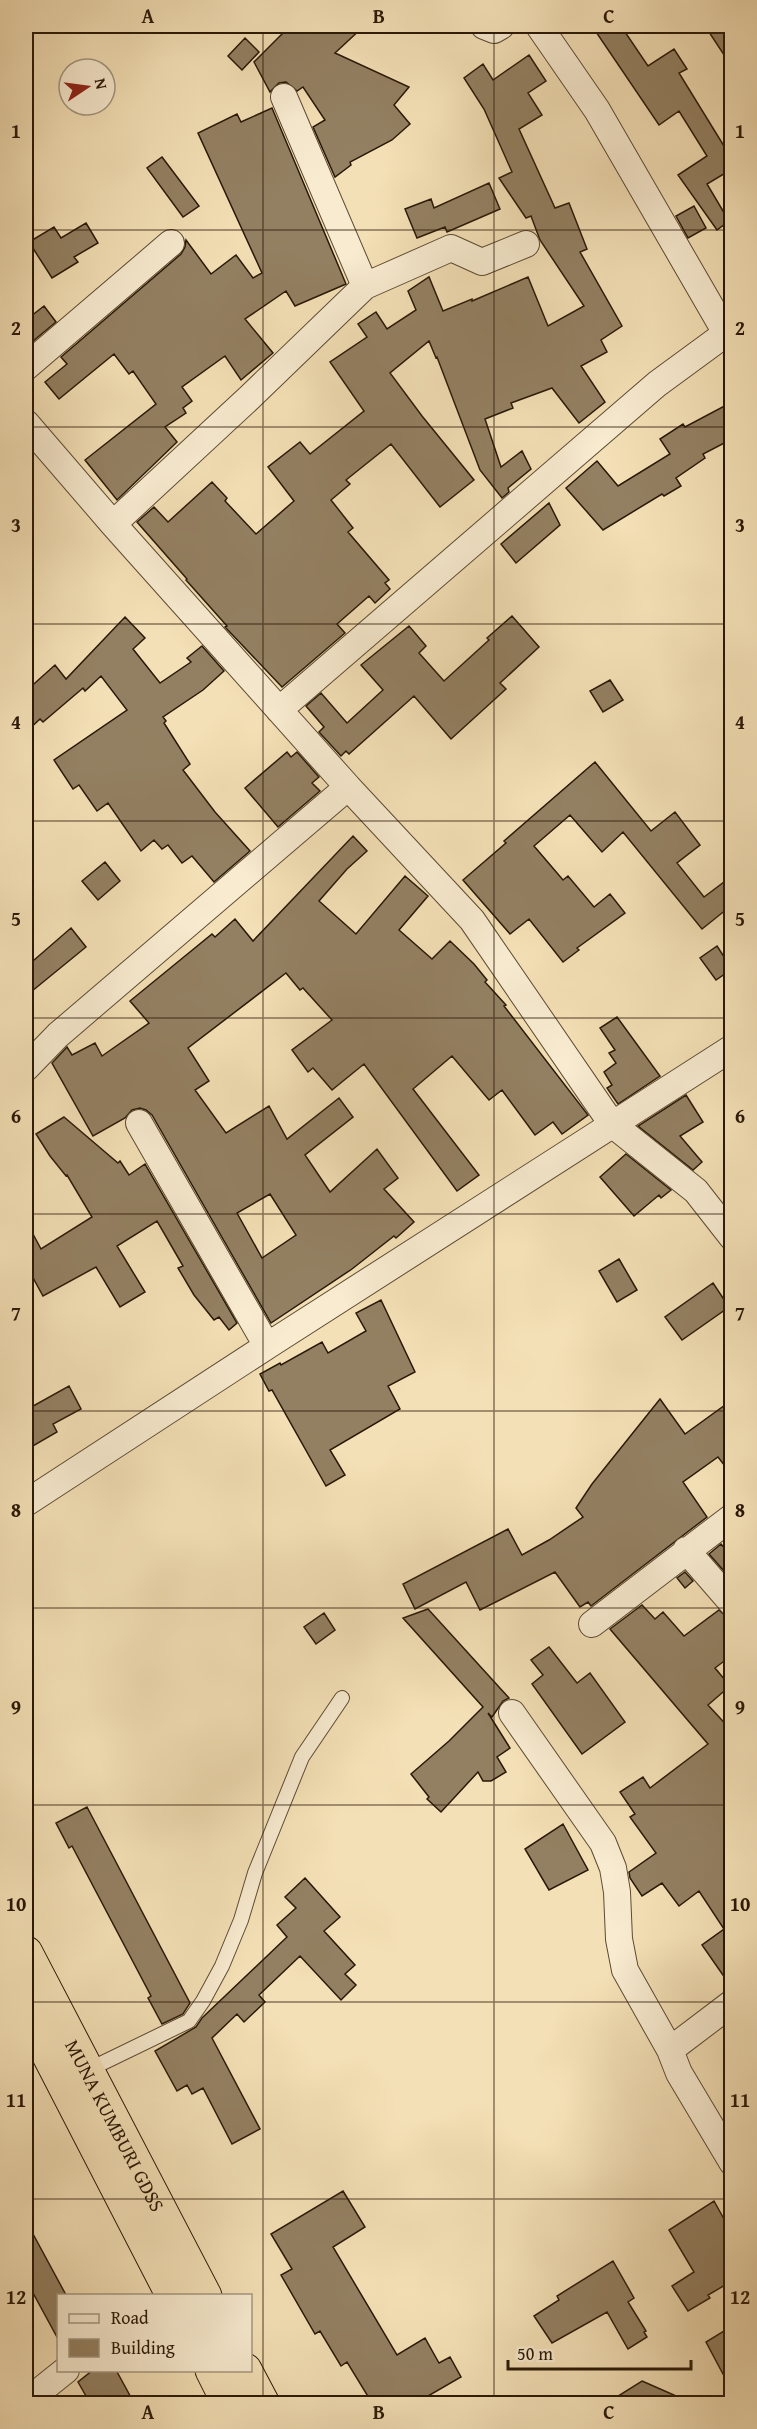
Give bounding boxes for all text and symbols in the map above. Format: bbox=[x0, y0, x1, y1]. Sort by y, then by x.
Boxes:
text: A bbox=[142, 1, 155, 30]
text: B bbox=[373, 1, 385, 30]
text: C bbox=[603, 1, 615, 30]
north arrow bbox=[57, 57, 117, 117]
text: N bbox=[89, 76, 115, 92]
text: 1 bbox=[11, 116, 21, 145]
text: 1 bbox=[735, 116, 745, 145]
text: 2 bbox=[11, 313, 21, 342]
text: 2 bbox=[735, 313, 745, 342]
text: 3 bbox=[11, 510, 21, 539]
text: 3 bbox=[735, 510, 745, 539]
text: 4 bbox=[11, 707, 21, 736]
text: 4 bbox=[735, 707, 745, 736]
text: 5 bbox=[11, 904, 21, 933]
text: 5 bbox=[735, 904, 745, 933]
text: 6 bbox=[11, 1101, 21, 1130]
text: 6 bbox=[735, 1101, 745, 1130]
text: 7 bbox=[11, 1298, 21, 1327]
text: 7 bbox=[735, 1298, 745, 1327]
text: 8 bbox=[11, 1495, 21, 1524]
text: 8 bbox=[735, 1495, 745, 1524]
text: 9 bbox=[11, 1692, 21, 1721]
text: 9 bbox=[735, 1692, 745, 1721]
text: 10 bbox=[6, 1889, 26, 1918]
text: 10 bbox=[730, 1889, 750, 1918]
street label: MUNA KUMBURI GDSS bbox=[59, 2034, 173, 2216]
text: 11 bbox=[6, 2085, 26, 2114]
text: 11 bbox=[730, 2085, 750, 2114]
text: 12 bbox=[6, 2282, 26, 2311]
text: 12 bbox=[730, 2282, 750, 2311]
legend bbox=[57, 2294, 252, 2372]
text: Road bbox=[111, 2304, 149, 2331]
scale bar bbox=[508, 2333, 691, 2371]
text: Building bbox=[111, 2334, 175, 2361]
text: 50 m bbox=[517, 2340, 553, 2367]
text: A bbox=[142, 2397, 155, 2426]
text: B bbox=[373, 2397, 385, 2426]
text: C bbox=[603, 2397, 615, 2426]

